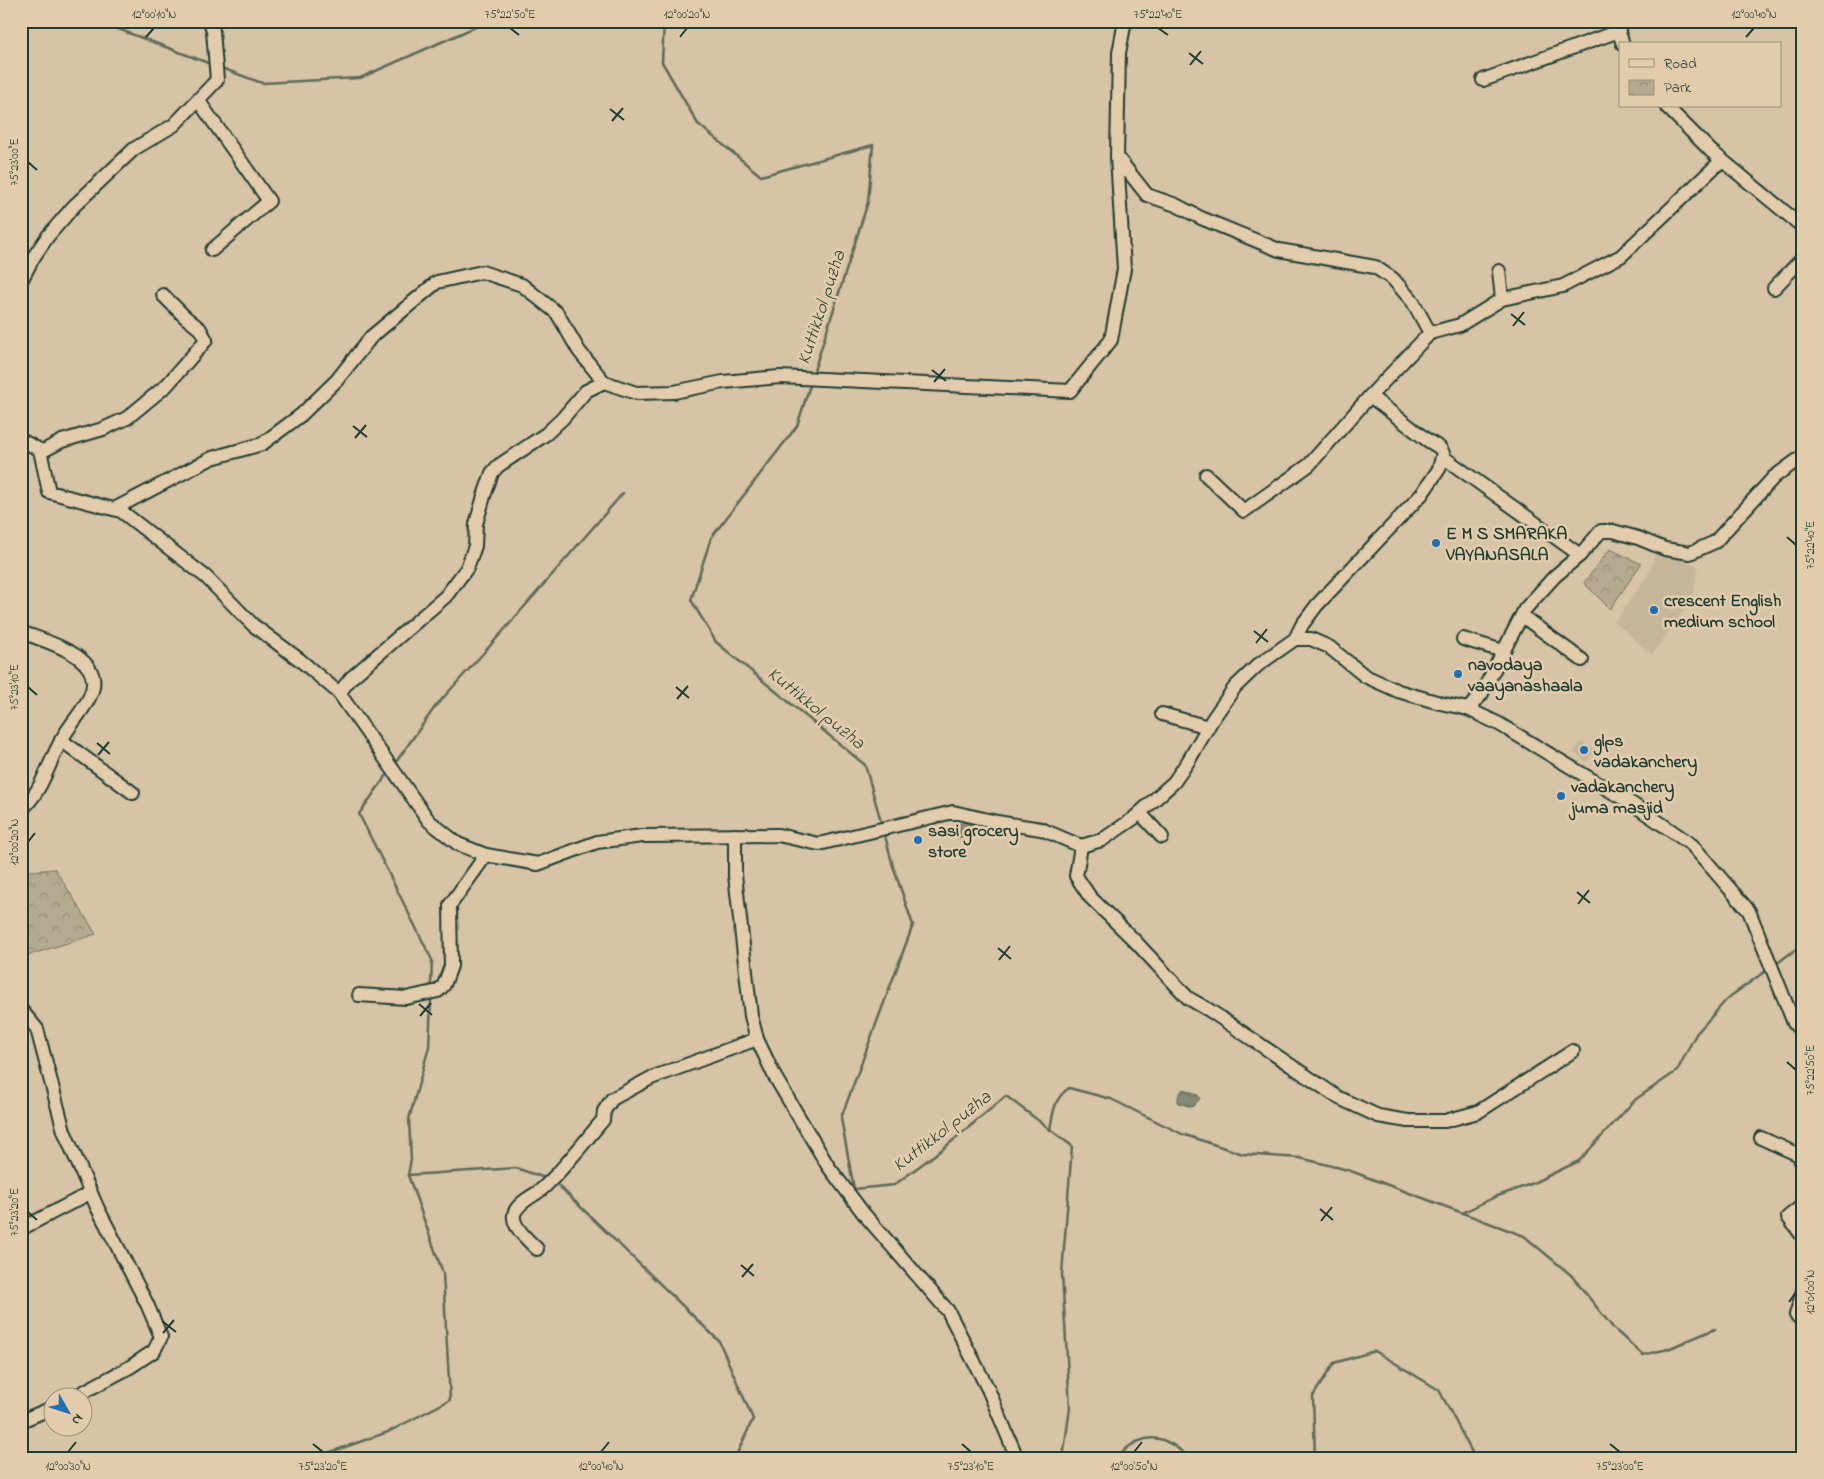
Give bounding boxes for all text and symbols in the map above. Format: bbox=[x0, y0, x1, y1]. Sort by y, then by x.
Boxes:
text: 12°00'10"N bbox=[132, 6, 176, 24]
text: 75°22'50"E bbox=[485, 6, 535, 24]
text: 12°00'20"N bbox=[664, 6, 710, 24]
text: 75°22'40"E bbox=[1134, 6, 1182, 24]
text: 12°00'40"N bbox=[1731, 6, 1777, 24]
legend bbox=[1619, 42, 1782, 108]
text: Road bbox=[1664, 53, 1697, 75]
text: Park bbox=[1664, 77, 1692, 99]
text: 75°23'00"E bbox=[6, 138, 24, 186]
water label: Kuttikkol puzha bbox=[791, 247, 854, 368]
text: 75°22'40"E bbox=[1802, 521, 1820, 569]
place label: E M S SMARAKA VAYANASALA bbox=[1445, 522, 1567, 569]
marker: E M S SMARAKA VAYANASALA bbox=[1430, 537, 1442, 549]
place label: crescent English medium school bbox=[1664, 589, 1782, 636]
marker: crescent English medium school bbox=[1648, 604, 1660, 616]
place label: navodaya vaayanashaala bbox=[1467, 653, 1583, 701]
water label: Kuttikkol puzha bbox=[761, 661, 871, 757]
text: 75°23'10"E bbox=[6, 664, 24, 710]
marker: navodaya vaayanashaala bbox=[1452, 668, 1464, 680]
place label: glps vadakanchery bbox=[1593, 729, 1697, 777]
marker: glps vadakanchery bbox=[1578, 744, 1590, 756]
place label: vadakanchery juma masjid bbox=[1568, 775, 1674, 822]
marker: vadakanchery juma masjid bbox=[1555, 790, 1567, 802]
text: 12°00'20"N bbox=[6, 819, 24, 865]
place label: sasi grocery store bbox=[928, 819, 1018, 866]
marker: sasi grocery store bbox=[912, 834, 924, 846]
text: 75°22'50"E bbox=[1802, 1045, 1820, 1095]
water label: Kuttikkol puzha bbox=[888, 1084, 998, 1179]
text: 75°23'20"E bbox=[6, 1188, 24, 1236]
text: 12°01'00"N bbox=[1802, 1270, 1820, 1314]
north arrow bbox=[42, 1386, 92, 1436]
text: N bbox=[66, 1409, 88, 1430]
text: 12°00'30"N bbox=[45, 1458, 91, 1476]
text: 75°23'20"E bbox=[299, 1458, 347, 1476]
text: 12°00'40"N bbox=[578, 1458, 624, 1476]
text: 75°23'10"E bbox=[948, 1458, 994, 1476]
text: 12°00'50"N bbox=[1110, 1458, 1158, 1476]
text: 75°23'00"E bbox=[1596, 1458, 1644, 1476]

